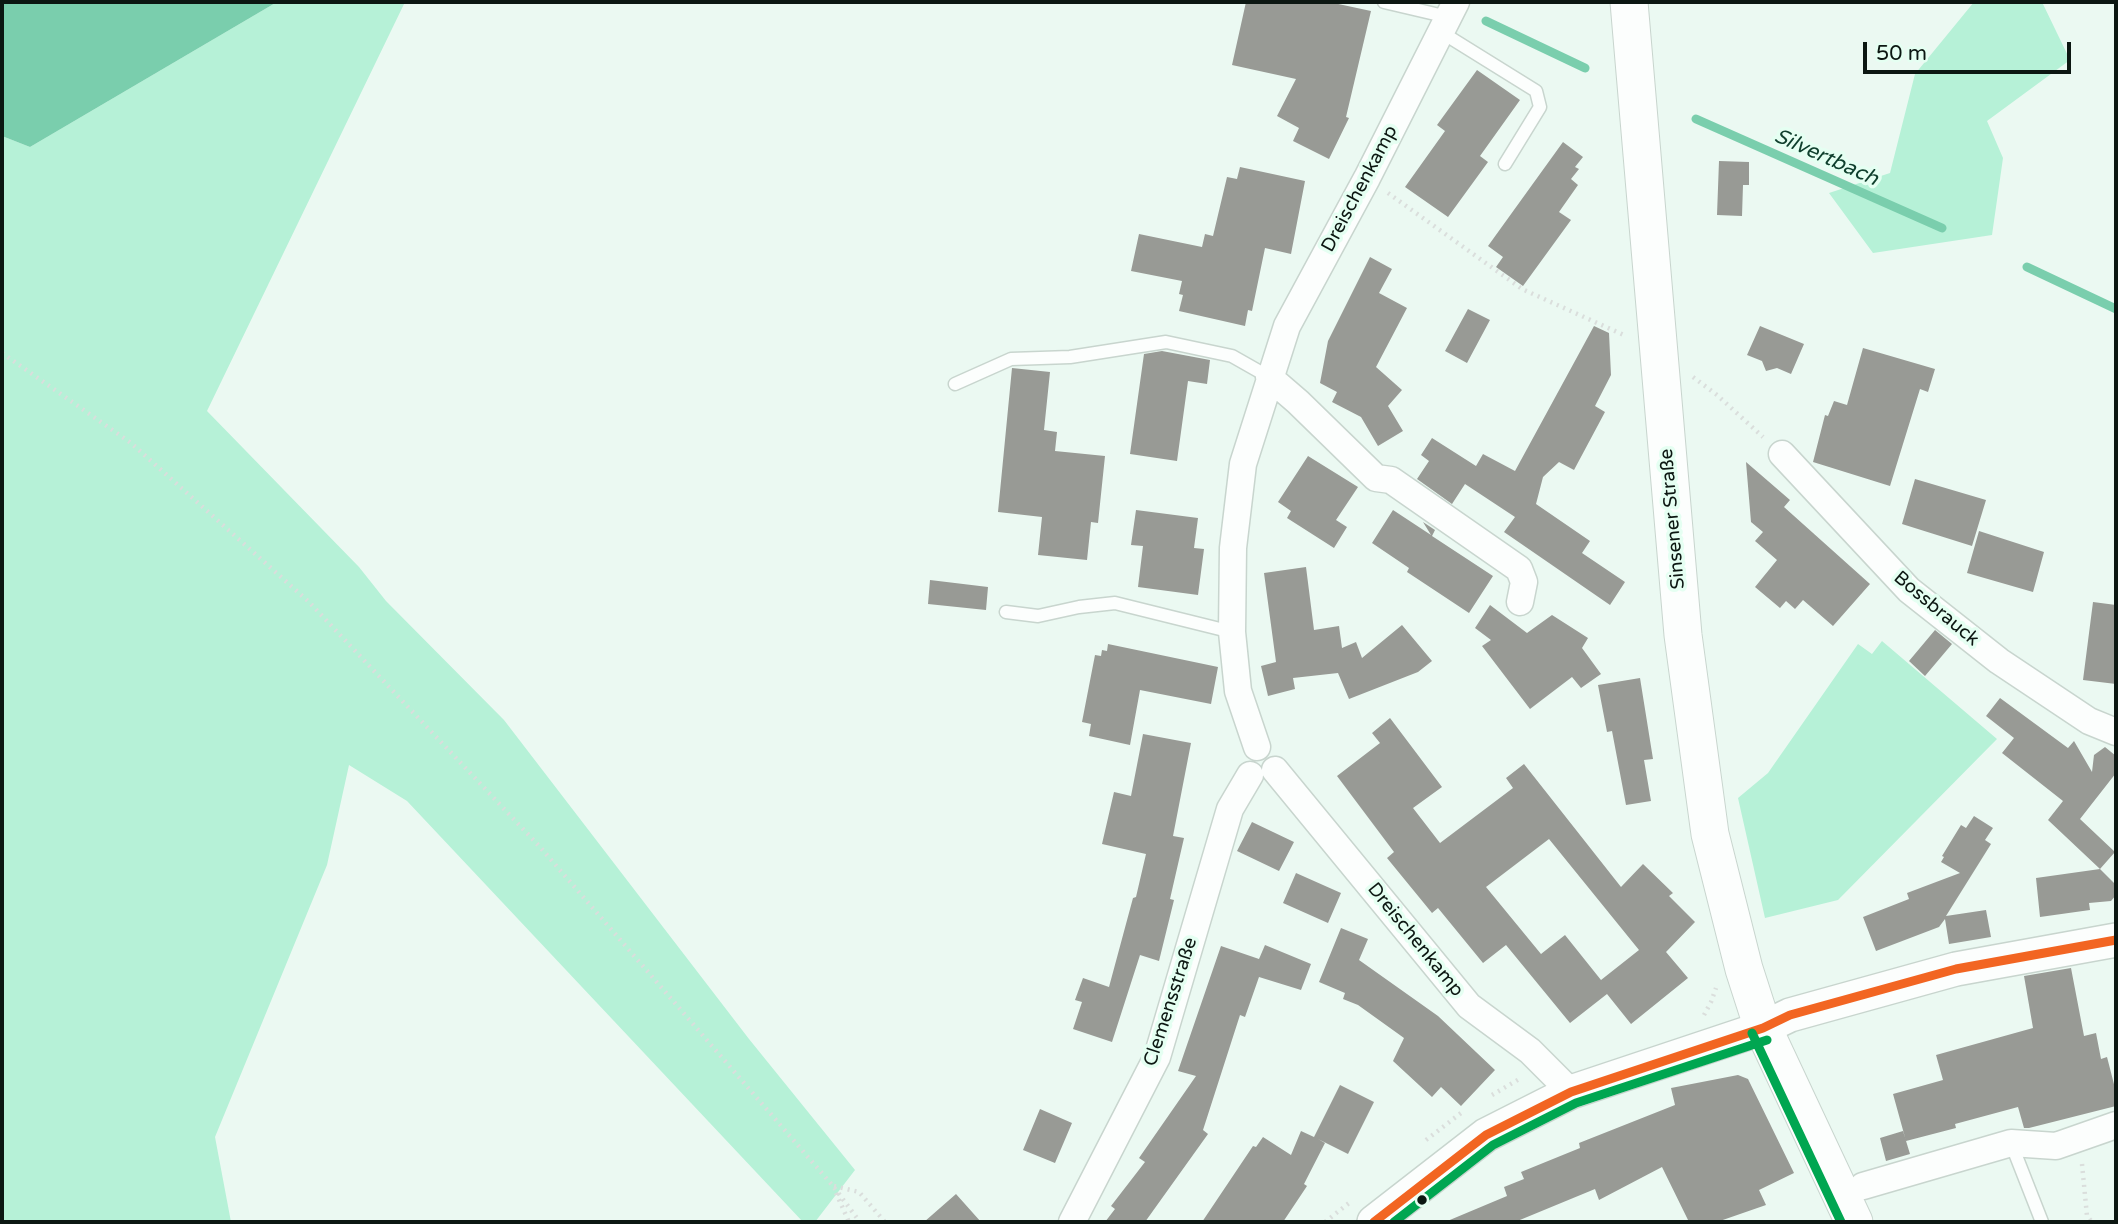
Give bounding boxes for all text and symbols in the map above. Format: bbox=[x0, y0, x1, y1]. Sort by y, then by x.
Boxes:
scale bar bbox=[1866, 28, 2074, 72]
text: 50 m bbox=[1876, 41, 1927, 66]
street label: Dreischenkamp bbox=[1317, 122, 1403, 256]
water label: Silvertbach bbox=[1770, 124, 1882, 192]
street label: Sinsener Straße bbox=[1655, 448, 1691, 590]
street label: Bossbrauck bbox=[1889, 567, 1983, 651]
street label: Dreischenkamp bbox=[1362, 878, 1468, 1002]
street label: Clemensstraße bbox=[1139, 935, 1203, 1069]
unlabelled marker bbox=[1415, 1193, 1429, 1207]

